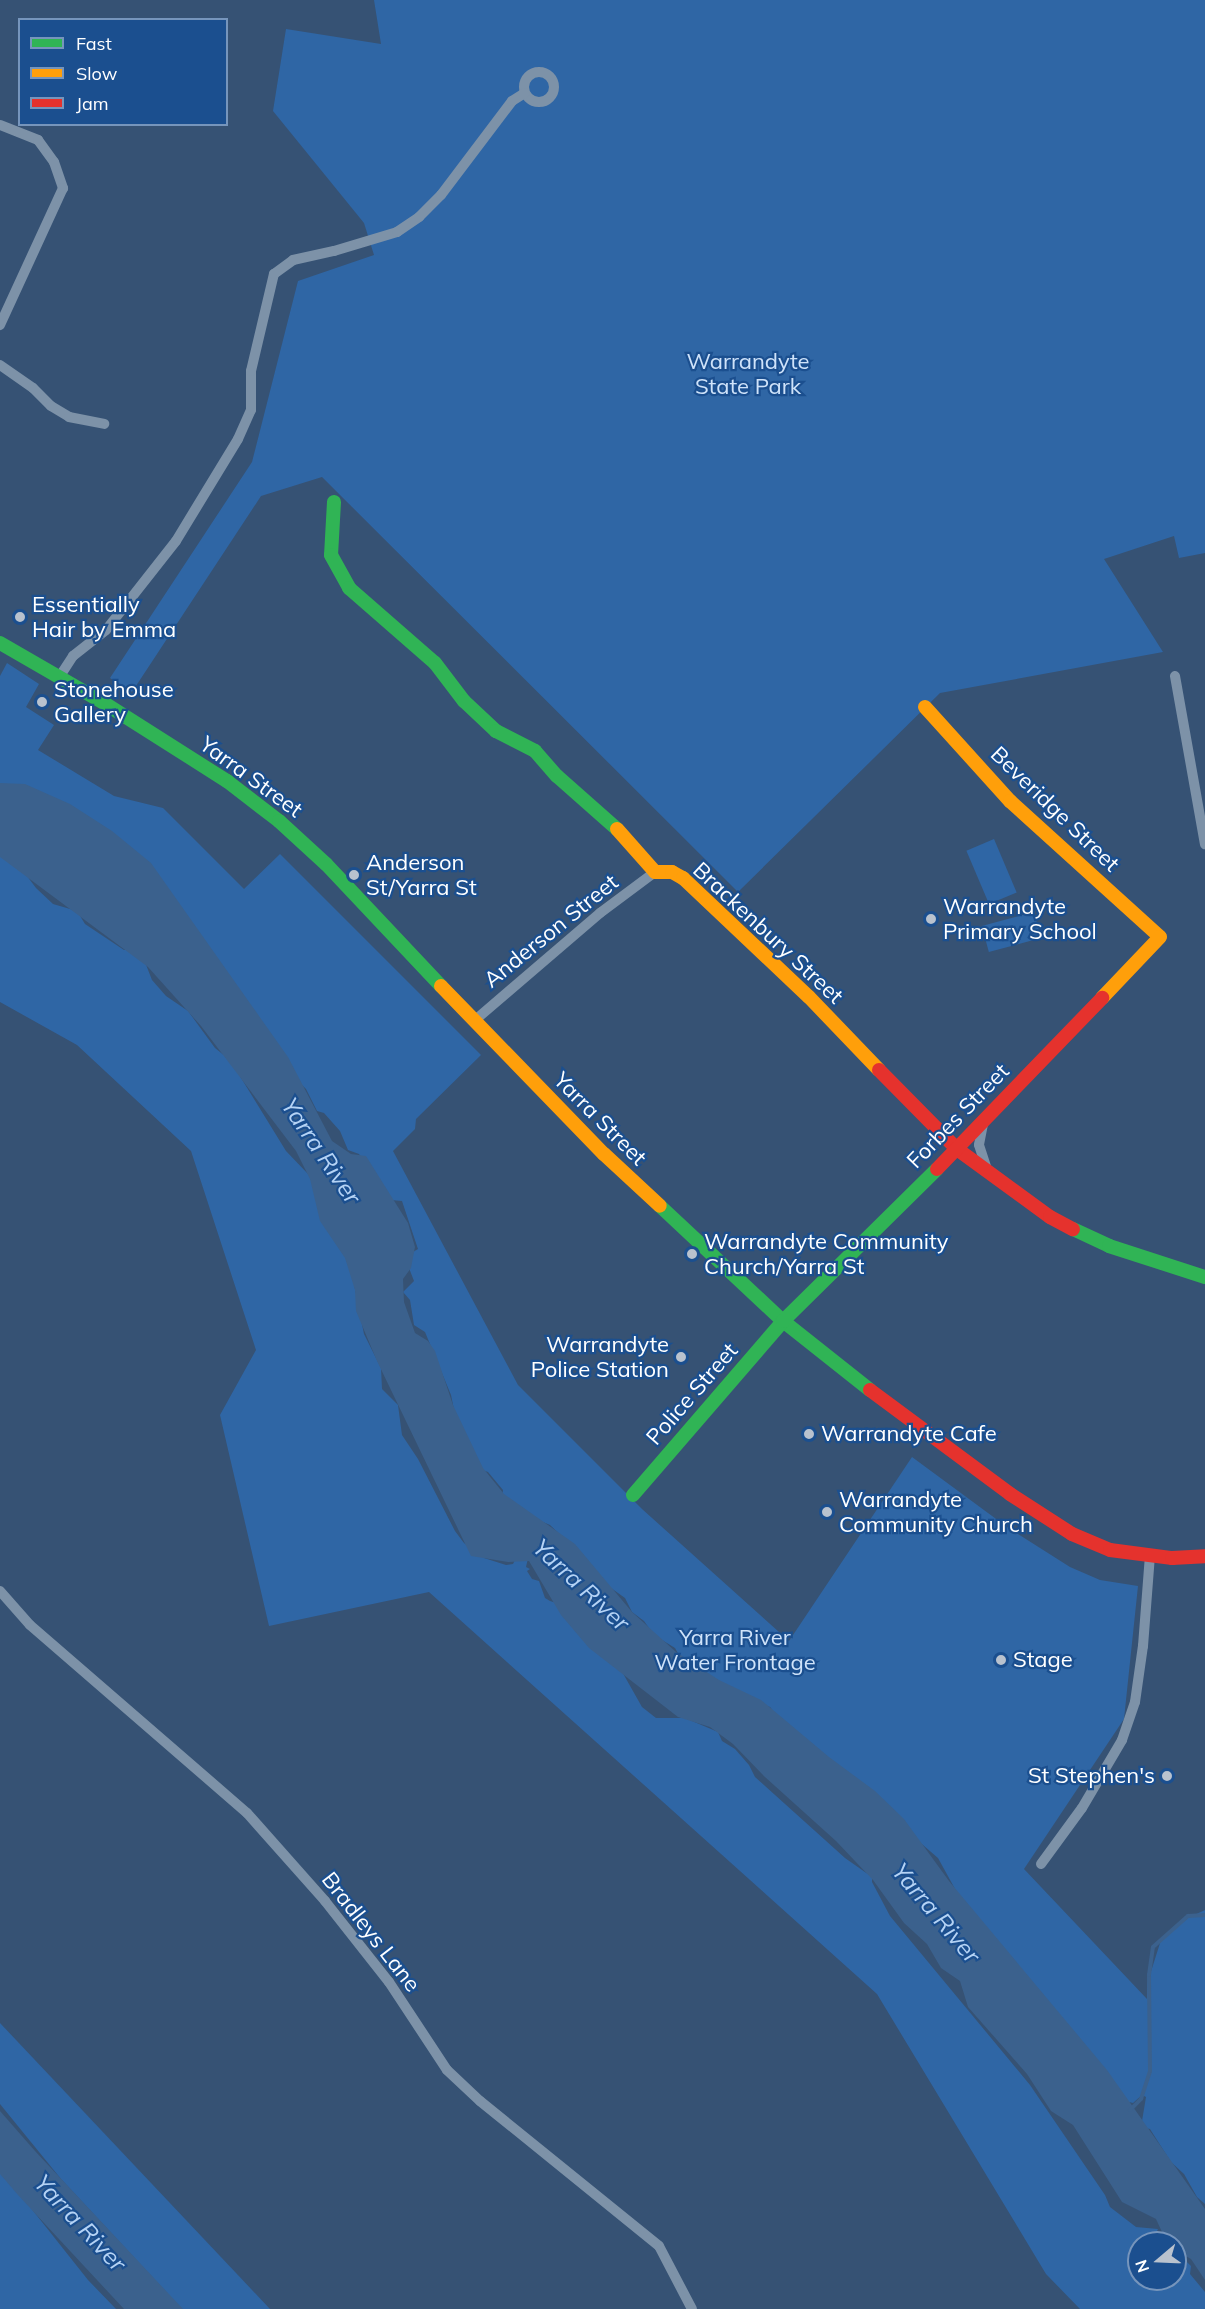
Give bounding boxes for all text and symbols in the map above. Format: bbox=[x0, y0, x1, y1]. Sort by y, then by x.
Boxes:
legend bbox=[18, 18, 228, 126]
text: Fast bbox=[76, 32, 112, 55]
text: Slow bbox=[76, 62, 117, 85]
text: Jam bbox=[76, 92, 109, 115]
park label: Warrandyte State Park bbox=[687, 348, 809, 400]
place label: Essentially Hair by Emma bbox=[32, 591, 176, 642]
marker: Essentially Hair by Emma bbox=[13, 610, 27, 624]
place label: Stonehouse Gallery bbox=[54, 676, 174, 728]
marker: Stonehouse Gallery bbox=[35, 695, 49, 709]
street label: Yarra Street bbox=[194, 731, 308, 823]
street label: Beveridge Street bbox=[985, 741, 1125, 877]
place label: Anderson St/Yarra St bbox=[366, 849, 477, 900]
street label: Brackenbury Street bbox=[687, 857, 849, 1009]
marker: Anderson St/Yarra St bbox=[347, 868, 361, 882]
street label: Anderson Street bbox=[479, 869, 623, 993]
place label: Warrandyte Primary School bbox=[943, 893, 1097, 944]
marker: Warrandyte Primary School bbox=[924, 912, 938, 926]
street label: Forbes Street bbox=[902, 1058, 1014, 1174]
street label: Yarra Street bbox=[548, 1067, 652, 1171]
water label: Yarra River bbox=[275, 1092, 367, 1210]
place label: Warrandyte Community Church/Yarra St bbox=[704, 1228, 949, 1280]
marker: Warrandyte Community Church/Yarra St bbox=[685, 1247, 699, 1261]
place label: Warrandyte Police Station bbox=[531, 1331, 669, 1382]
street label: Police Street bbox=[641, 1338, 743, 1450]
marker: Warrandyte Police Station bbox=[674, 1350, 688, 1364]
place label: Warrandyte Cafe bbox=[821, 1421, 997, 1447]
marker: Warrandyte Cafe bbox=[802, 1427, 816, 1441]
place label: Warrandyte Community Church bbox=[839, 1486, 1033, 1538]
marker: Warrandyte Community Church bbox=[820, 1505, 834, 1519]
water label: Yarra River bbox=[527, 1533, 635, 1637]
park label: Yarra River Water Frontage bbox=[654, 1624, 816, 1676]
place label: Stage bbox=[1013, 1647, 1073, 1673]
marker: Stage bbox=[994, 1653, 1008, 1667]
place label: St Stephen's bbox=[1028, 1763, 1155, 1789]
marker: St Stephen's bbox=[1160, 1769, 1174, 1783]
water label: Yarra River bbox=[886, 1857, 986, 1969]
street label: Bradleys Lane bbox=[316, 1867, 426, 1997]
water label: Yarra River bbox=[28, 2169, 132, 2277]
north arrow bbox=[1127, 2231, 1187, 2291]
text: N bbox=[1130, 2257, 1153, 2275]

